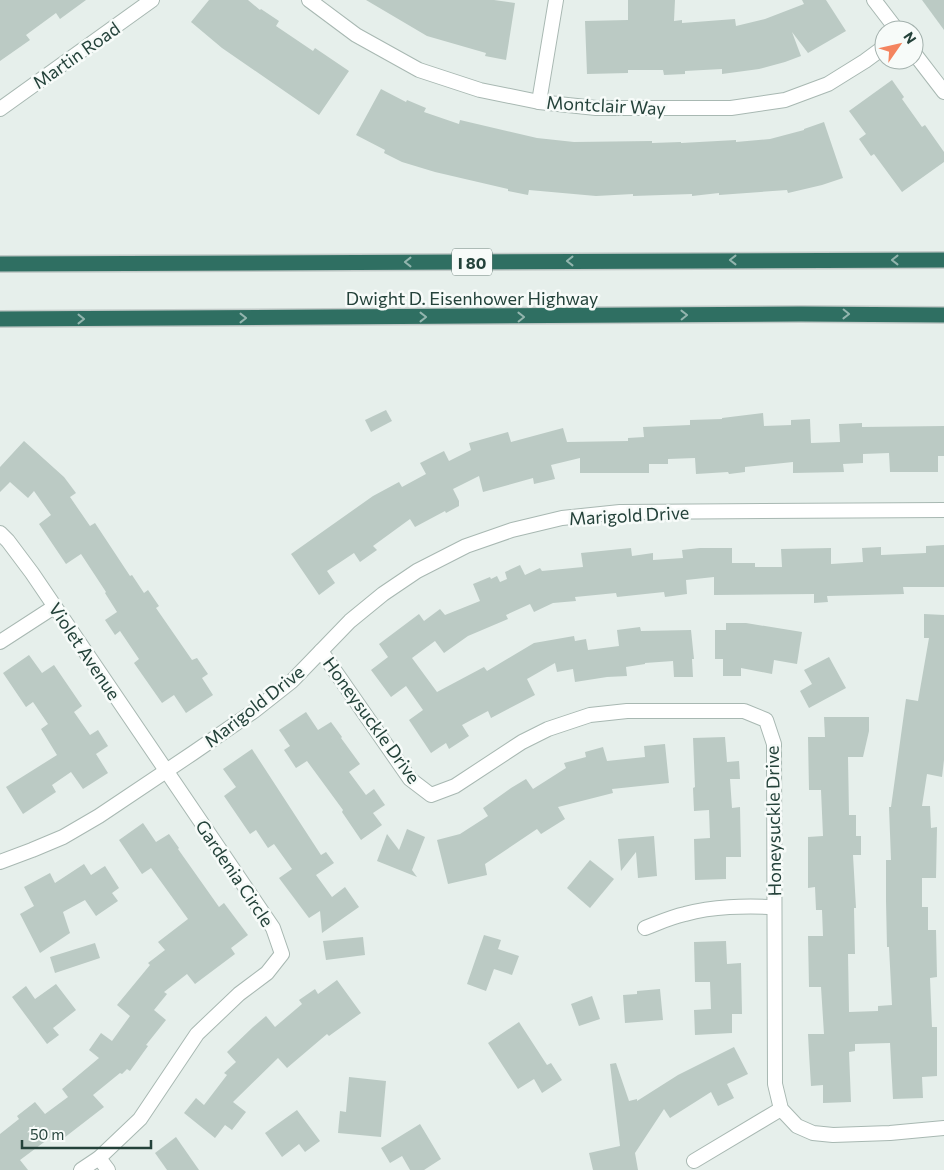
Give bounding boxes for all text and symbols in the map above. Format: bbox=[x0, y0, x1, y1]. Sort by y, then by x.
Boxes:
street label: Martin Road bbox=[28, 17, 124, 93]
north arrow bbox=[874, 20, 924, 70]
text: N bbox=[900, 28, 920, 47]
street label: Montclair Way bbox=[546, 91, 666, 119]
road number: I 80 bbox=[452, 248, 492, 276]
one-way arrow bbox=[729, 255, 736, 265]
one-way arrow bbox=[891, 255, 899, 265]
one-way arrow bbox=[566, 256, 574, 266]
one-way arrow bbox=[404, 257, 412, 267]
street label: Dwight D. Eisenhower Highway bbox=[346, 287, 598, 309]
one-way arrow bbox=[842, 309, 850, 319]
one-way arrow bbox=[680, 310, 688, 320]
one-way arrow bbox=[420, 312, 428, 322]
one-way arrow bbox=[518, 312, 525, 322]
one-way arrow bbox=[240, 313, 248, 323]
one-way arrow bbox=[78, 314, 85, 324]
street label: Marigold Drive bbox=[568, 501, 690, 529]
street label: Violet Avenue bbox=[44, 598, 126, 704]
street label: Honeysuckle Drive bbox=[319, 652, 425, 788]
street label: Marigold Drive bbox=[200, 660, 308, 752]
street label: Honeysuckle Drive bbox=[761, 745, 785, 897]
street label: Gardenia Circle bbox=[191, 815, 279, 931]
scale bar bbox=[22, 1118, 151, 1150]
text: 50 m bbox=[30, 1125, 64, 1143]

